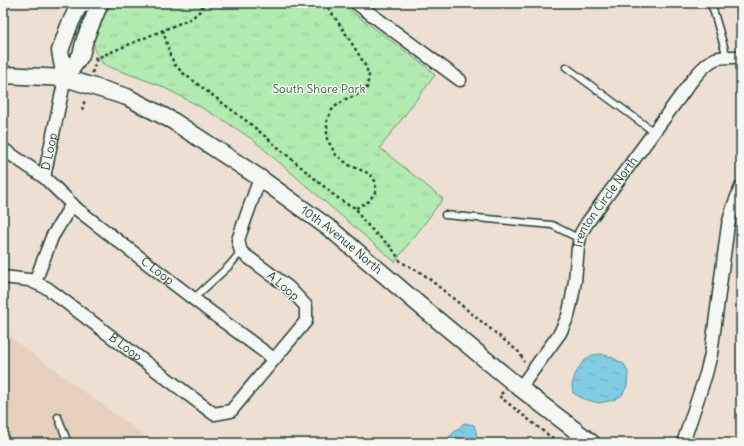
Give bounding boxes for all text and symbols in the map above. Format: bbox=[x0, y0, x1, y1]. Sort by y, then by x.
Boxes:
park label: South Shore Park bbox=[272, 81, 366, 96]
street label: D Loop bbox=[38, 131, 60, 172]
street label: Trenton Circle North bbox=[570, 153, 640, 250]
street label: 10th Avenue North bbox=[298, 202, 386, 277]
street label: C Loop bbox=[138, 253, 177, 288]
street label: A Loop bbox=[264, 268, 303, 303]
street label: B Loop bbox=[106, 329, 145, 364]

